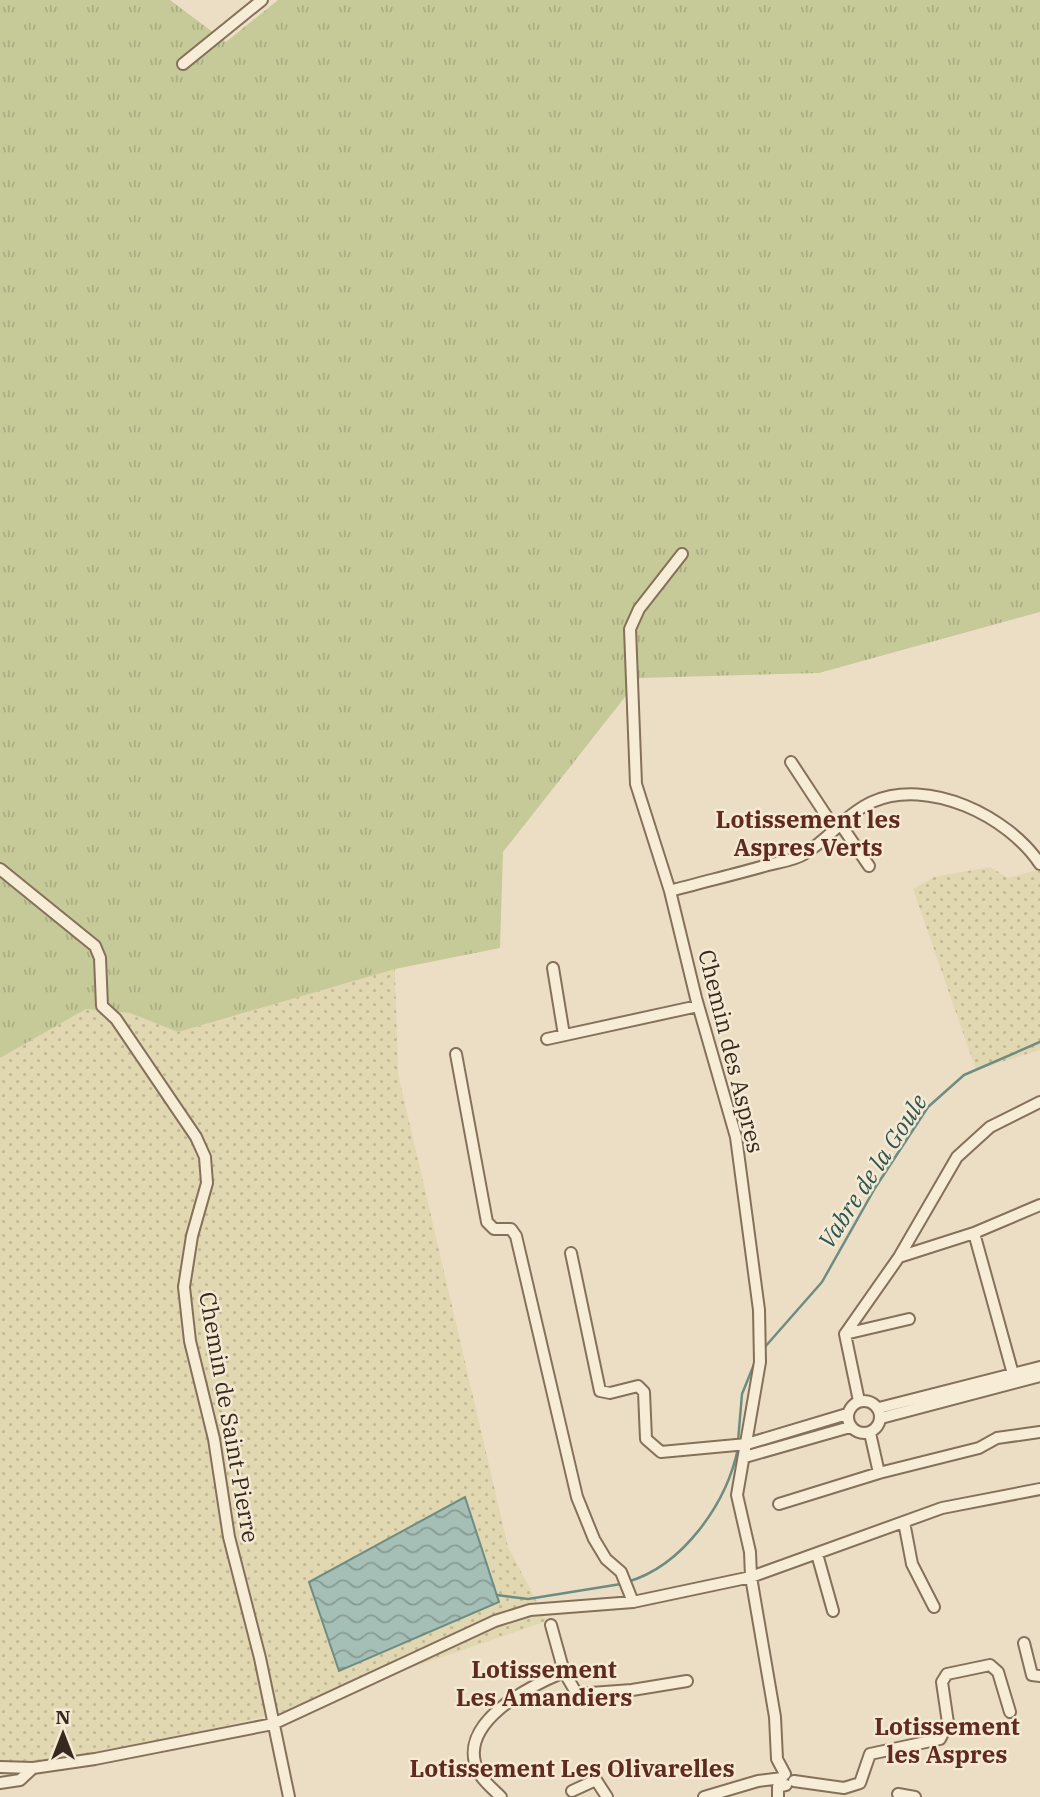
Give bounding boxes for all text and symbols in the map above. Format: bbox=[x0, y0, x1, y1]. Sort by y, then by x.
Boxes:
district label: Lotissement les Aspres Verts bbox=[716, 803, 900, 863]
street label: Chemin des Aspres bbox=[692, 946, 772, 1156]
water label: Vabre de la Goule bbox=[810, 1087, 934, 1254]
street label: Chemin de Saint-Pierre bbox=[193, 1289, 267, 1545]
district label: Lotissement Les Amandiers bbox=[456, 1653, 632, 1713]
north arrow bbox=[28, 1699, 98, 1769]
text: N bbox=[55, 1705, 71, 1729]
district label: Lotissement les Aspres bbox=[874, 1710, 1020, 1770]
district label: Lotissement Les Olivarelles bbox=[409, 1752, 735, 1784]

